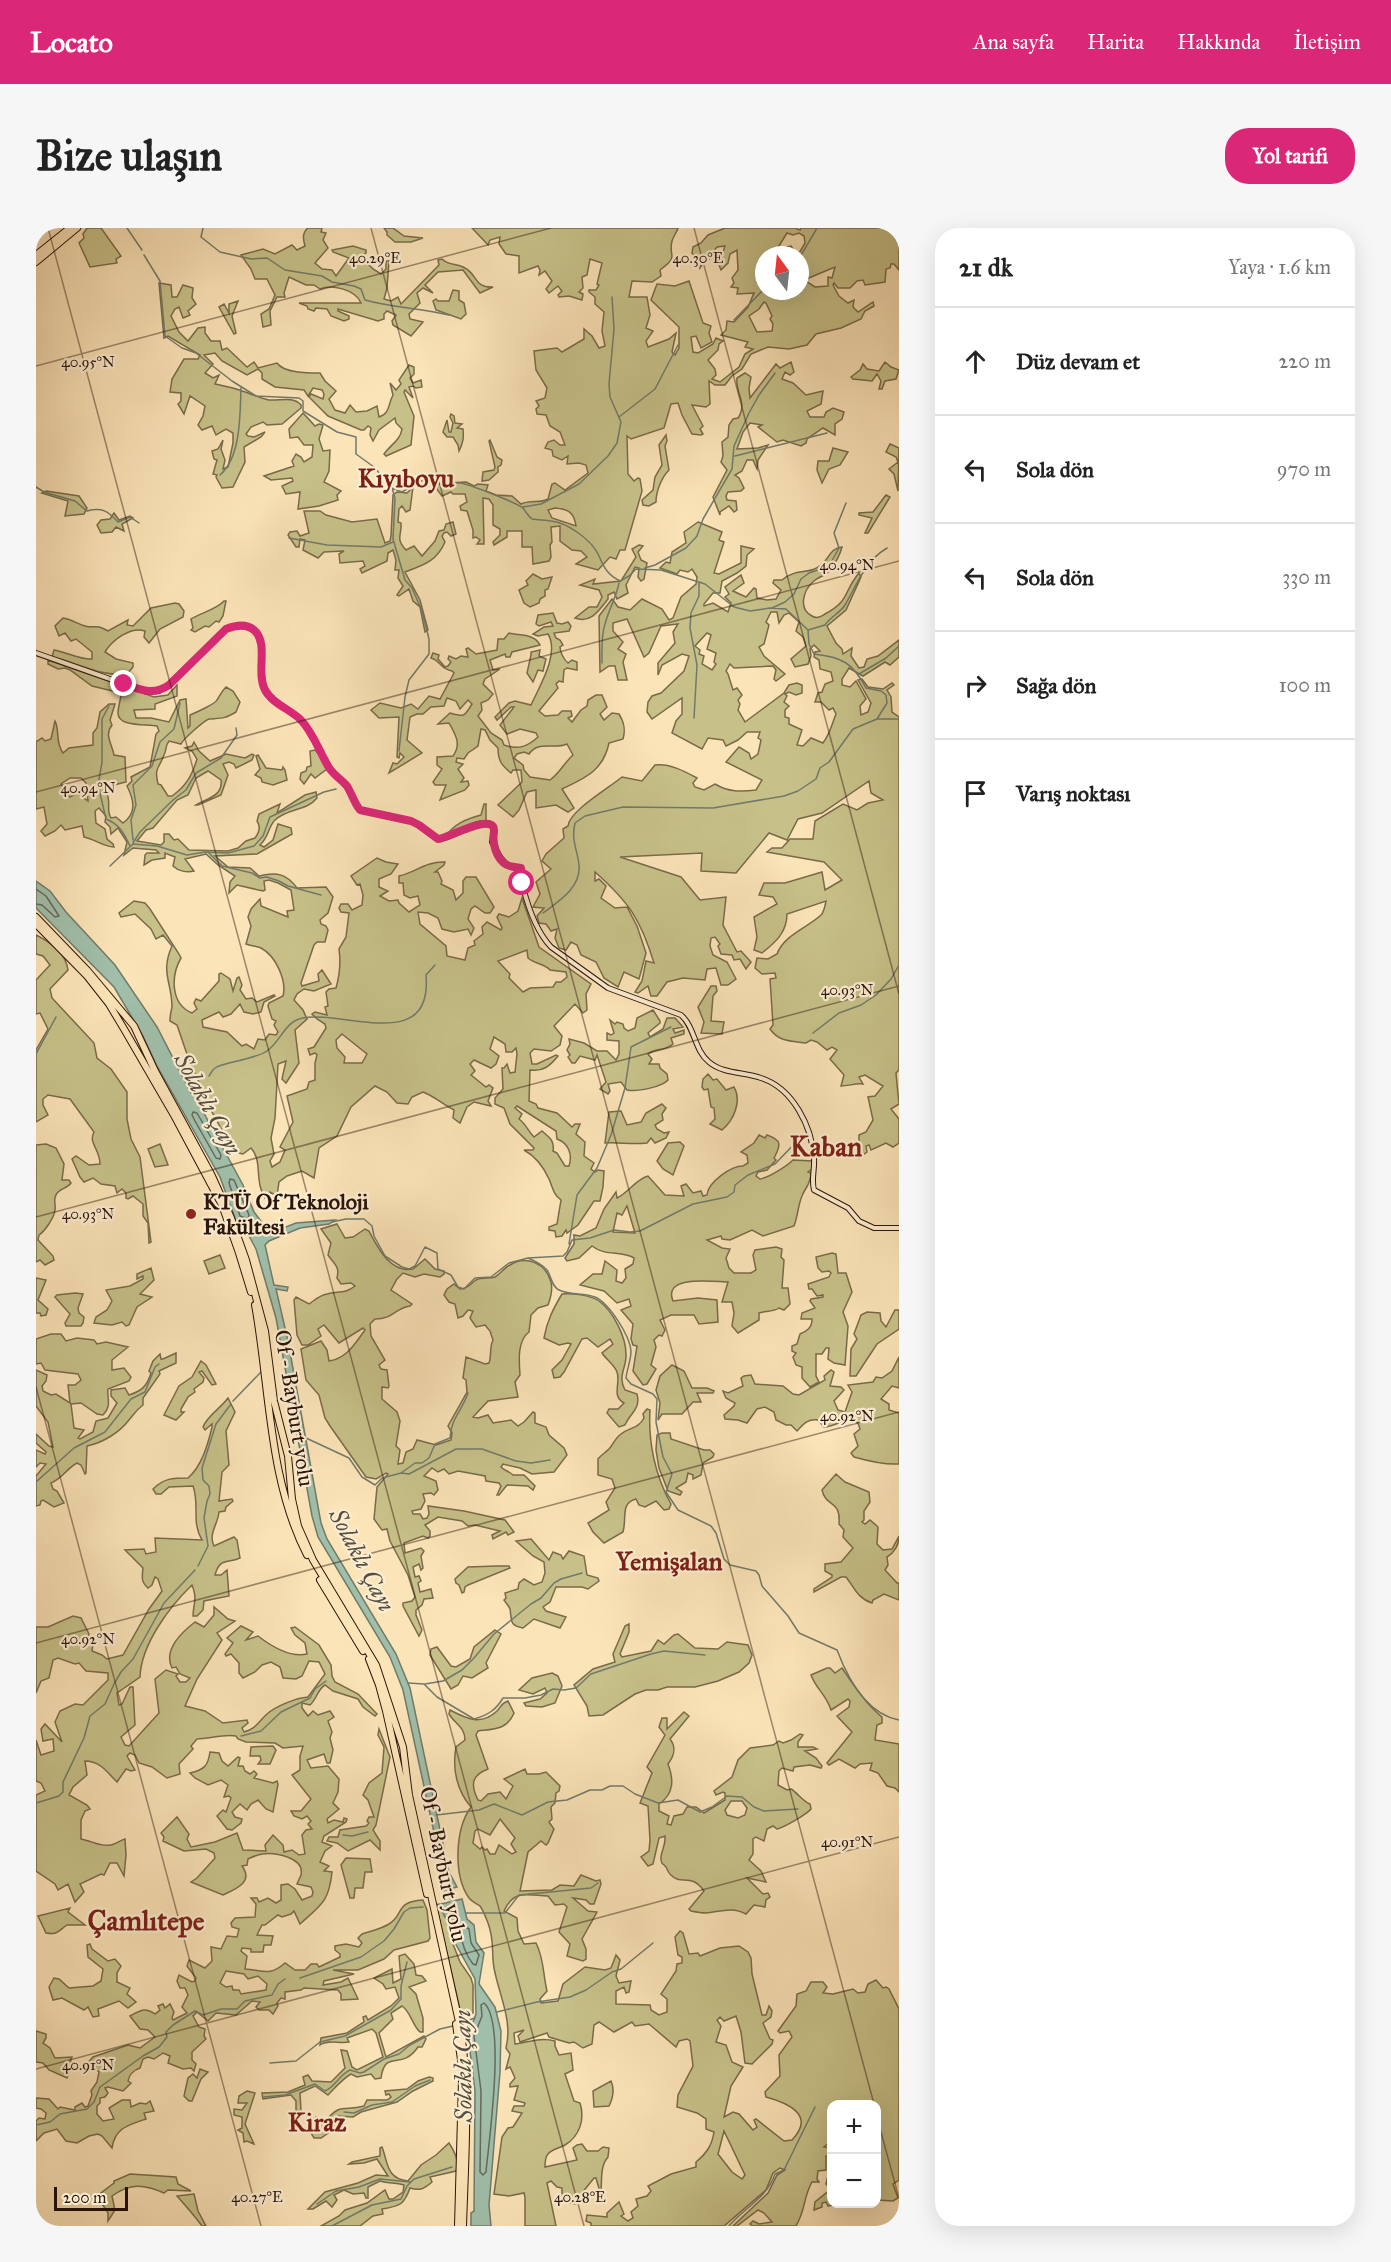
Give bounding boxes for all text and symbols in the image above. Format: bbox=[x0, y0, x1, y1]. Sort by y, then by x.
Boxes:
text: Locato bbox=[30, 25, 113, 60]
text: Ana sayfa bbox=[973, 29, 1054, 55]
text: Harita bbox=[1087, 29, 1144, 55]
text: Hakkında bbox=[1177, 29, 1260, 55]
text: İletişim bbox=[1293, 29, 1361, 55]
button: Yol tarifi bbox=[1225, 128, 1355, 184]
text: Bize ulaşın bbox=[36, 130, 222, 182]
north arrow bbox=[755, 246, 809, 300]
text: 40.29°E bbox=[349, 249, 401, 267]
text: 40.30°E bbox=[672, 249, 724, 267]
text: 21 dk bbox=[959, 251, 1013, 283]
text: Yaya · 1.6 km bbox=[1228, 255, 1331, 279]
icon: ahead bbox=[959, 345, 992, 378]
text: Düz devam et bbox=[1016, 348, 1140, 375]
text: 220 m bbox=[1279, 349, 1331, 373]
text: 40.95°N bbox=[61, 353, 115, 371]
icon: left bbox=[959, 453, 992, 486]
text: Sola dön bbox=[1016, 456, 1094, 483]
text: 970 m bbox=[1277, 457, 1331, 481]
district label: Kıyıboyu bbox=[358, 462, 454, 494]
text: 40.94°N bbox=[820, 556, 875, 574]
icon: left bbox=[959, 561, 992, 594]
text: Sola dön bbox=[1016, 564, 1094, 591]
text: 330 m bbox=[1282, 565, 1331, 589]
icon: right bbox=[959, 669, 992, 702]
route end bbox=[110, 670, 136, 696]
text: Sağa dön bbox=[1016, 672, 1096, 699]
text: 100 m bbox=[1279, 673, 1331, 697]
icon: arrive bbox=[959, 777, 992, 810]
text: 40.94°N bbox=[61, 779, 116, 797]
text: Varış noktası bbox=[1016, 780, 1130, 807]
route start bbox=[508, 869, 534, 895]
text: 40.93°N bbox=[821, 981, 873, 999]
water label: Solaklı Çayı bbox=[167, 1047, 248, 1161]
district label: Kaban bbox=[790, 1129, 862, 1164]
place label: KTÜ Of Teknoloji Fakültesi bbox=[203, 1188, 369, 1240]
text: 40.93°N bbox=[62, 1205, 114, 1223]
marker: KTÜ Of Teknoloji Fakültesi bbox=[184, 1207, 198, 1221]
street label: Of - Bayburt yolu bbox=[269, 1328, 320, 1489]
text: 40.92°N bbox=[820, 1407, 874, 1425]
water label: Solaklı Çayı bbox=[322, 1502, 402, 1617]
district label: Yemişalan bbox=[614, 1545, 723, 1577]
text: 40.92°N bbox=[61, 1630, 115, 1648]
street label: Of - Bayburt yolu bbox=[414, 1784, 473, 1945]
text: 40.91°N bbox=[821, 1833, 873, 1851]
district label: Çamlıtepe bbox=[88, 1903, 205, 1938]
water label: Solaklı Çayı bbox=[447, 2009, 479, 2124]
text: 40.91°N bbox=[62, 2056, 114, 2074]
map controls bbox=[827, 2100, 881, 2208]
button: + bbox=[827, 2100, 881, 2154]
district label: Kiraz bbox=[288, 2106, 346, 2138]
button: − bbox=[827, 2154, 881, 2208]
scale bar bbox=[54, 2184, 128, 2212]
text: 200 m bbox=[63, 2188, 106, 2207]
text: 40.27°E bbox=[231, 2188, 283, 2206]
text: 40.28°E bbox=[554, 2188, 606, 2206]

